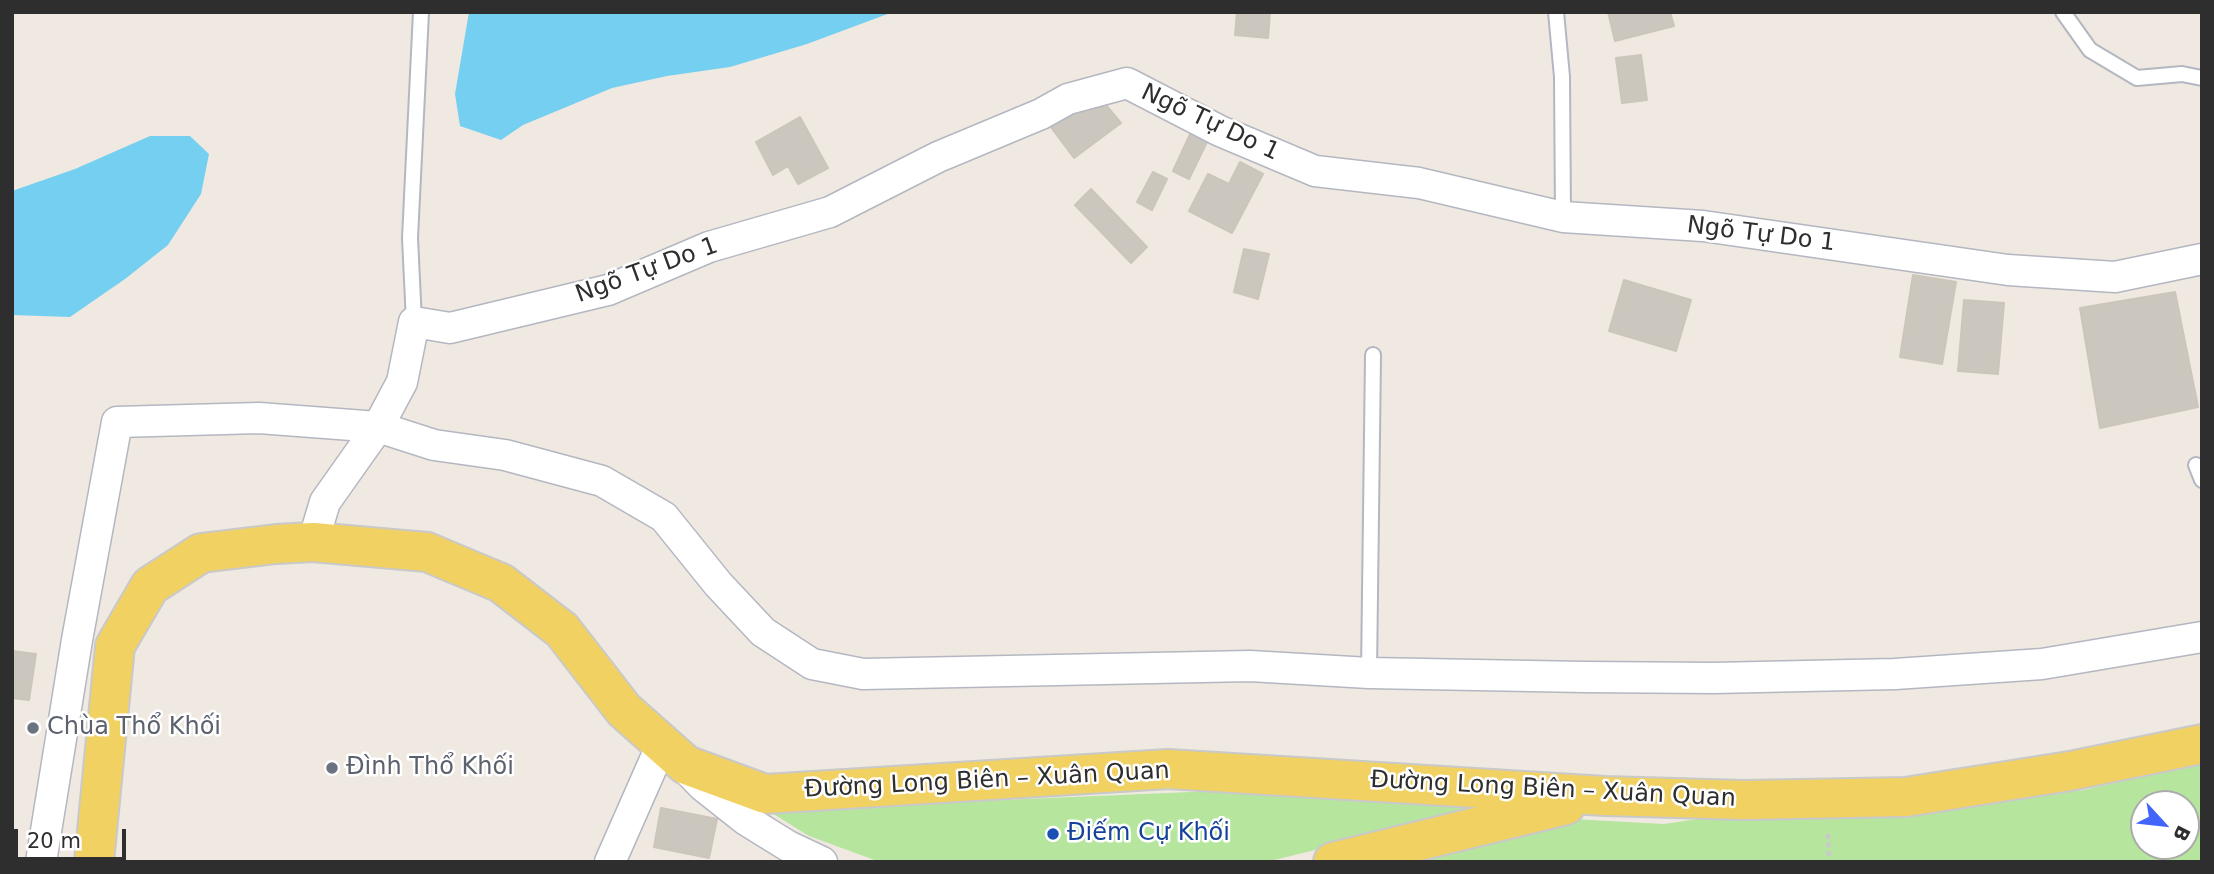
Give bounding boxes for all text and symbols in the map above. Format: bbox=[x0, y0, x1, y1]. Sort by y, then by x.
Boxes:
street label: Ngõ Tự Do 1 bbox=[1136, 78, 1284, 168]
street label: Ngõ Tự Do 1 bbox=[1685, 212, 1837, 258]
street label: Ngõ Tự Do 1 bbox=[572, 232, 722, 310]
place label: Chùa Thổ Khối bbox=[47, 714, 221, 742]
marker: Chùa Thổ Khối bbox=[25, 720, 41, 736]
place label: Đình Thổ Khối bbox=[346, 754, 514, 782]
street label: Đường Long Biên – Xuân Quan bbox=[804, 757, 1170, 805]
marker: Đình Thổ Khối bbox=[324, 760, 340, 776]
street label: Đường Long Biên – Xuân Quan bbox=[1370, 766, 1736, 814]
north arrow bbox=[2130, 790, 2200, 860]
scale bar bbox=[18, 814, 130, 858]
place label: Điếm Cự Khối bbox=[1067, 820, 1230, 848]
text: B bbox=[2169, 822, 2195, 845]
marker: Điếm Cự Khối bbox=[1045, 826, 1061, 842]
text: 20 m bbox=[27, 829, 81, 853]

